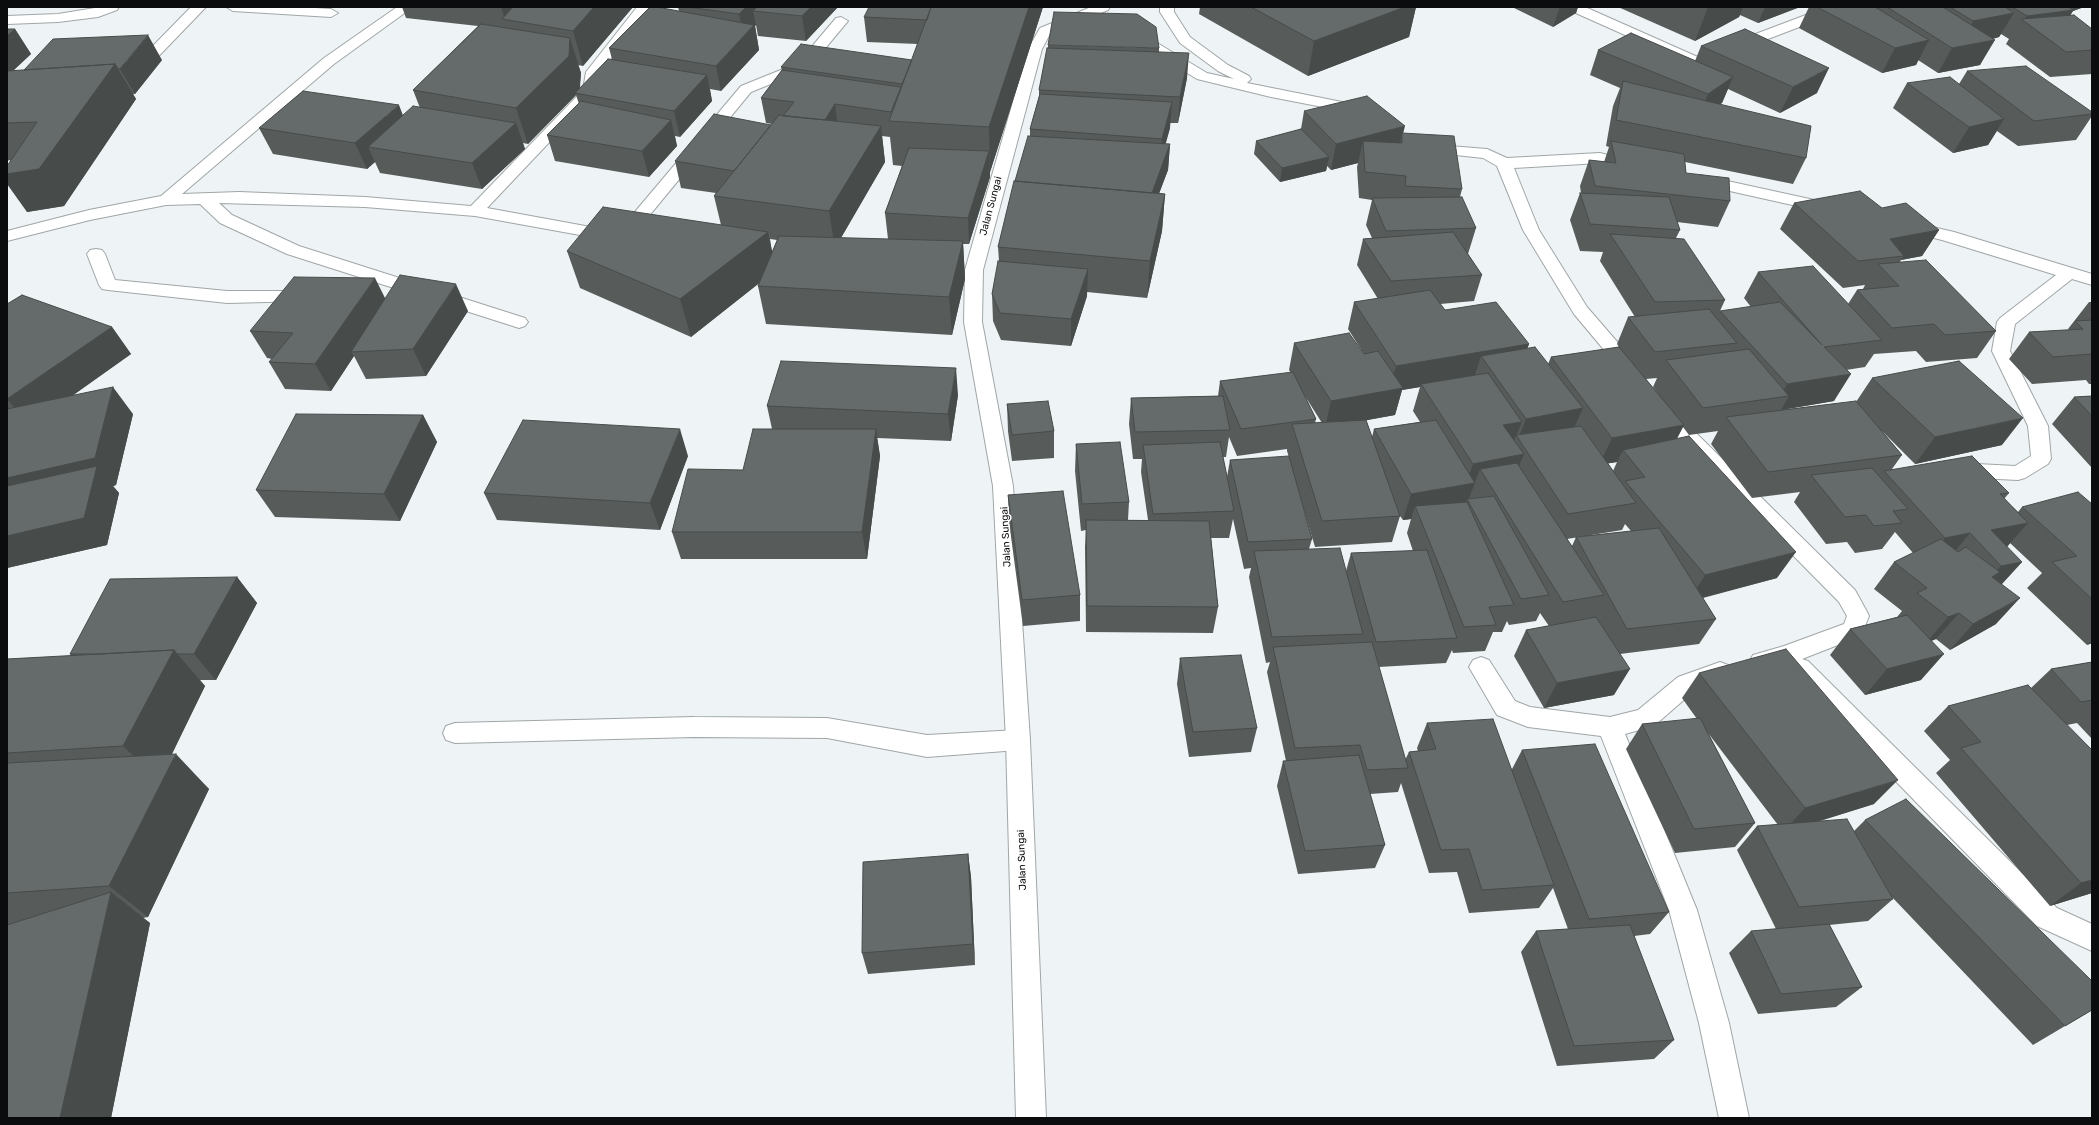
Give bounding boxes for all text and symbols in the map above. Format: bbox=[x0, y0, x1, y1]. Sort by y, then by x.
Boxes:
street label: Jalan Sungai bbox=[977, 175, 1005, 237]
street label: Jalan Sungai bbox=[998, 506, 1014, 568]
street label: Jalan Sungai bbox=[1015, 830, 1029, 890]

